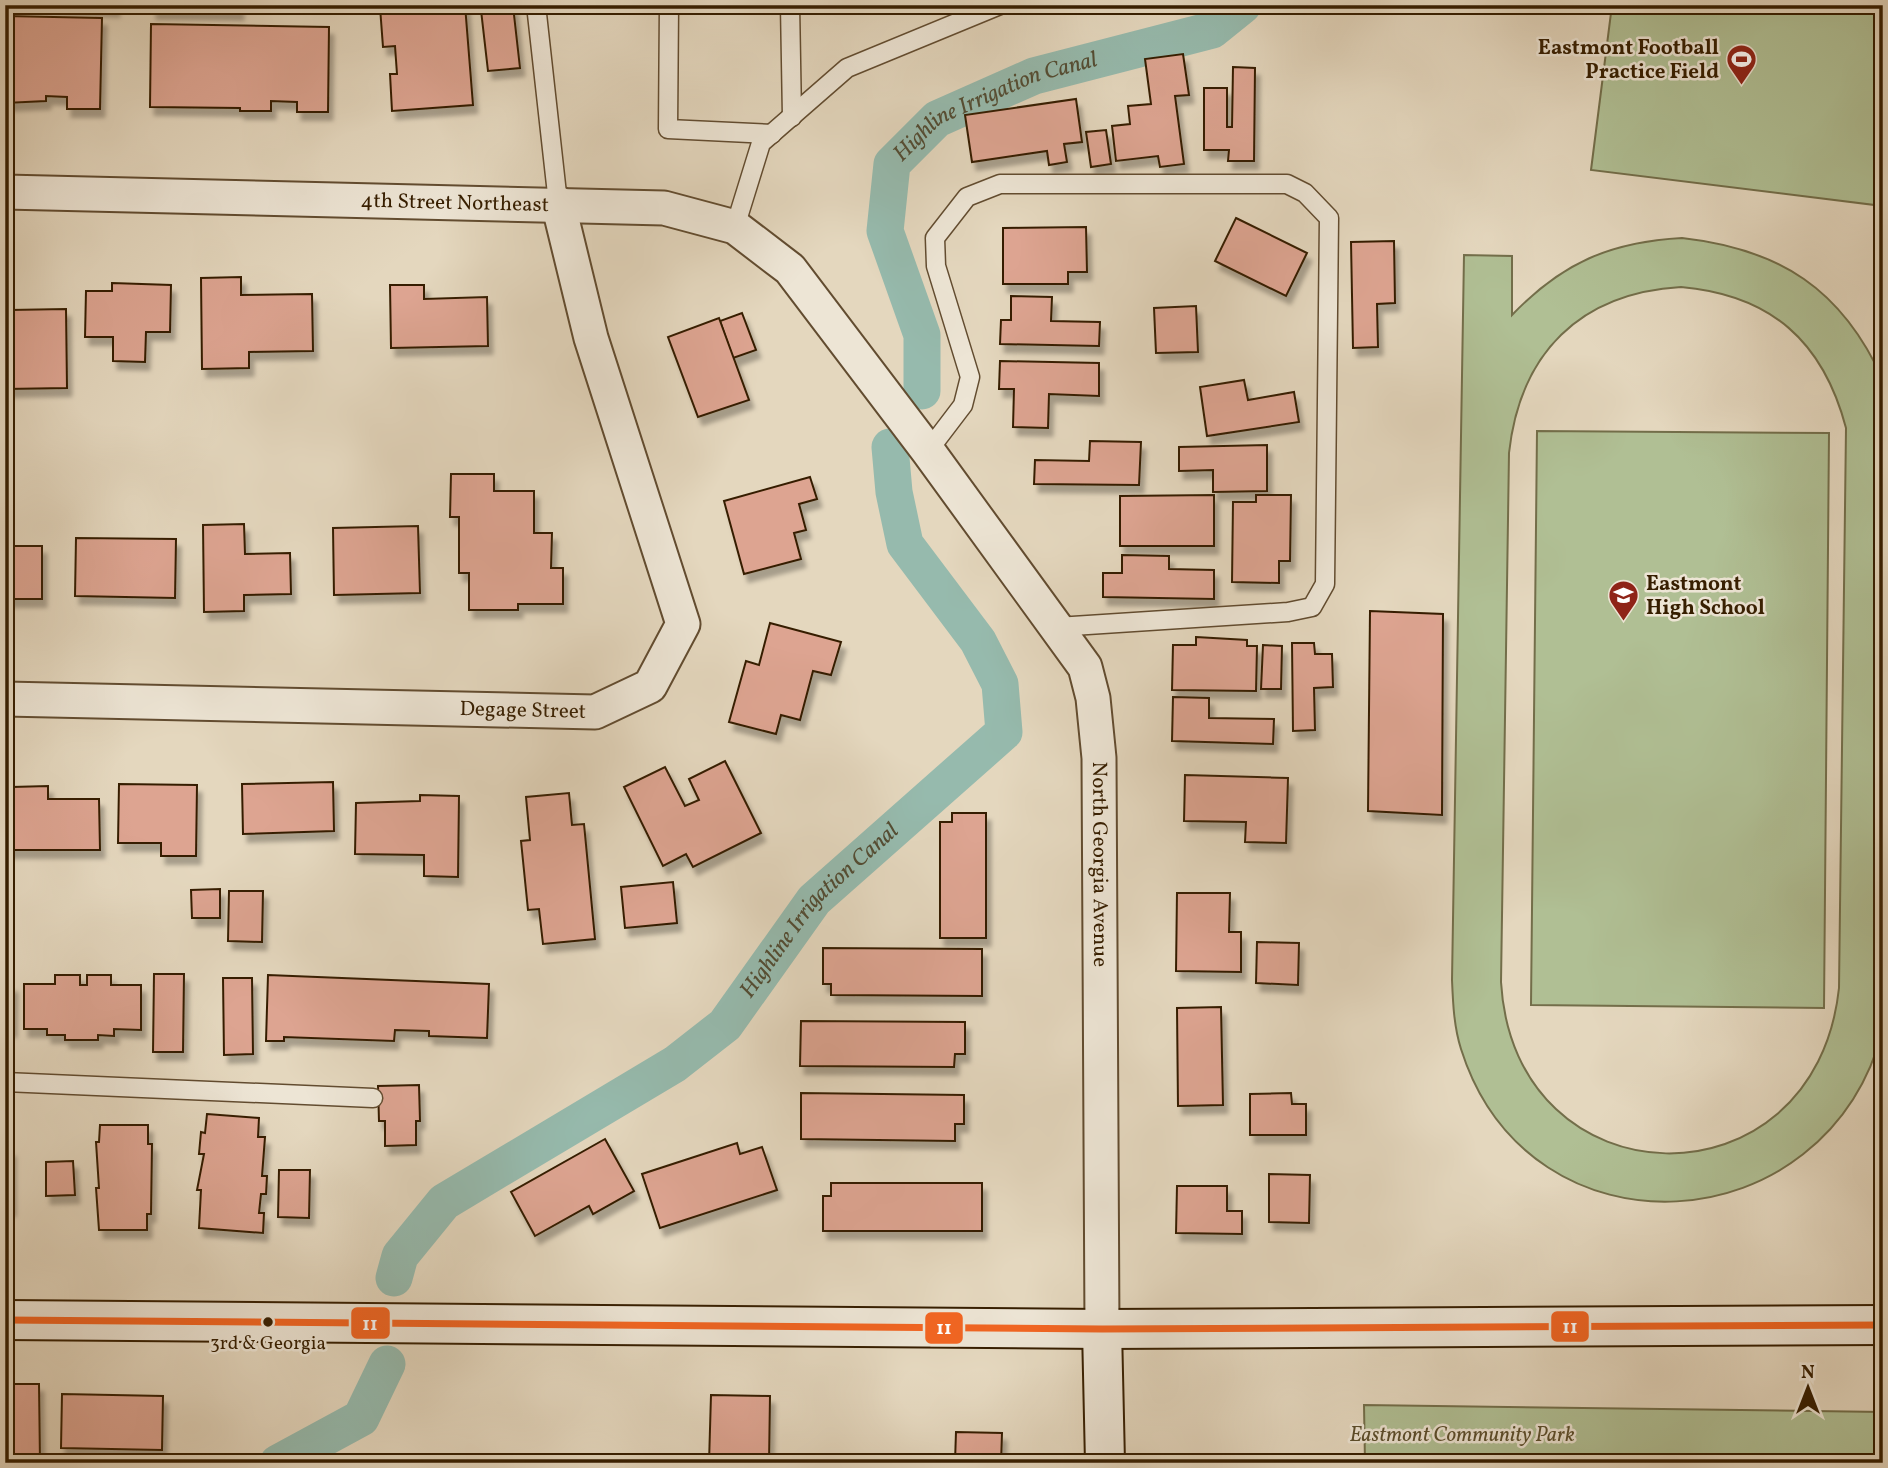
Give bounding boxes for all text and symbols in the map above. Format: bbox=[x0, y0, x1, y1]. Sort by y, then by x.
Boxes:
place label: Eastmont Football Practice Field bbox=[1538, 34, 1719, 87]
sports icon: Eastmont Football Practice Field bbox=[1725, 43, 1759, 87]
water label: Highline Irrigation Canal bbox=[886, 44, 1101, 170]
street label: 4th Street Northeast bbox=[360, 186, 549, 220]
place label: Eastmont High School bbox=[1646, 570, 1765, 623]
school or university icon: Eastmont High School bbox=[1606, 579, 1640, 623]
street label: Degage Street bbox=[459, 695, 586, 726]
street label: North Georgia Avenue bbox=[1085, 762, 1115, 967]
water label: Highline Irrigation Canal bbox=[733, 816, 906, 1005]
line badge: 11 bbox=[350, 1306, 391, 1340]
line badge: 11 bbox=[1550, 1310, 1590, 1343]
line badge: 11 bbox=[924, 1311, 964, 1345]
text: 11 bbox=[362, 1312, 378, 1338]
marker: 3rd & Georgia bbox=[261, 1315, 275, 1329]
text: 11 bbox=[1562, 1315, 1578, 1341]
text: 11 bbox=[936, 1316, 952, 1342]
place label: 3rd & Georgia bbox=[210, 1331, 326, 1357]
north arrow bbox=[1772, 1352, 1842, 1422]
text: N bbox=[1801, 1360, 1815, 1386]
park label: Eastmont Community Park bbox=[1349, 1421, 1575, 1450]

